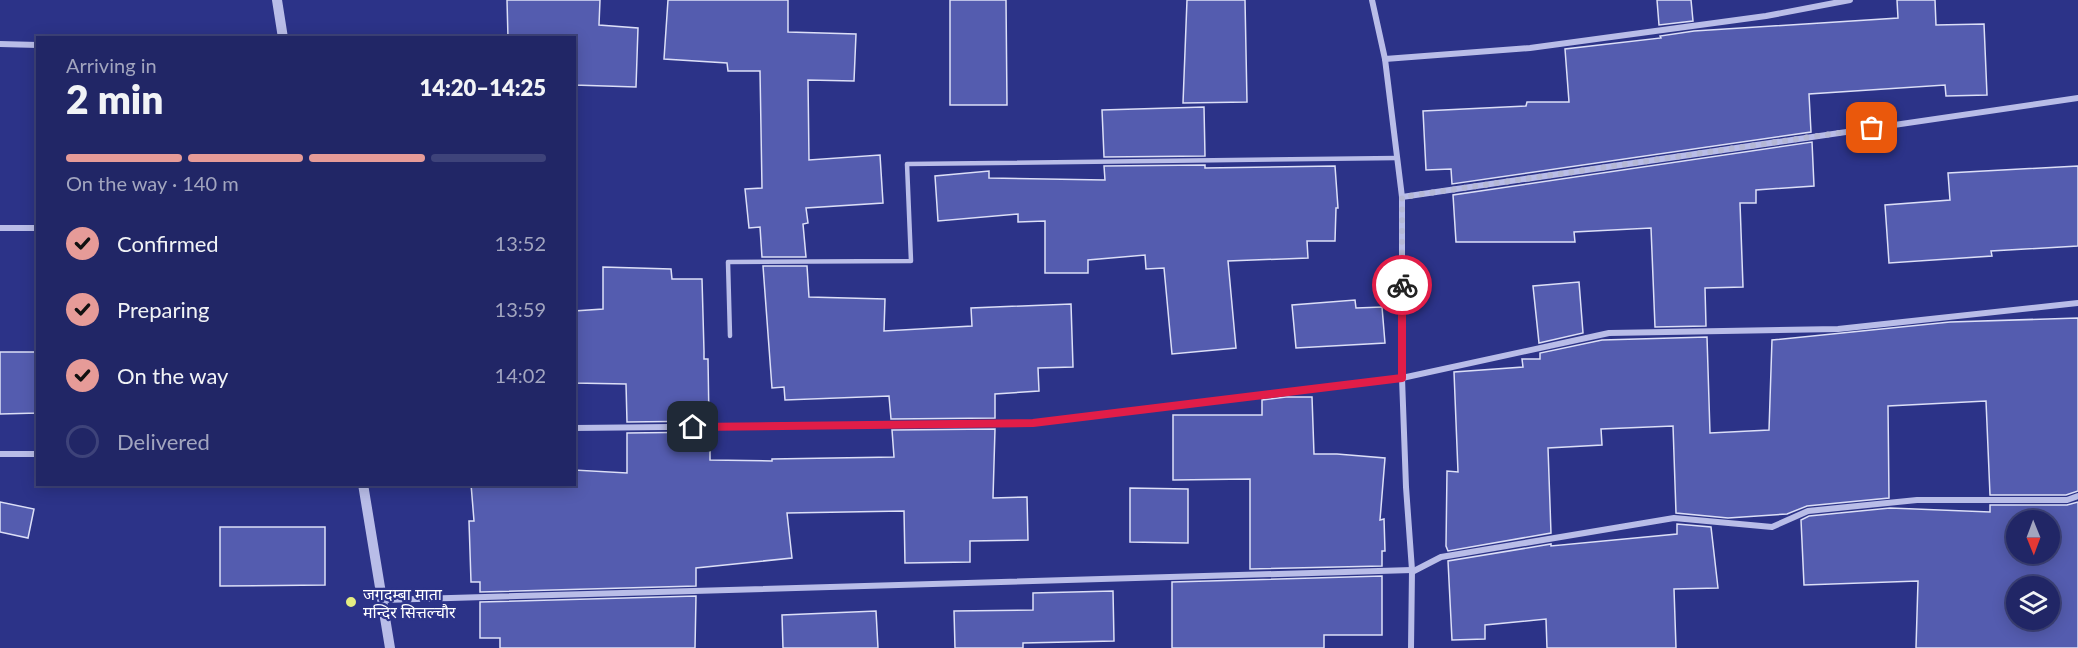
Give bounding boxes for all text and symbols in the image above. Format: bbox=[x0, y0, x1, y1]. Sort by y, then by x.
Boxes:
text: Arriving in bbox=[66, 53, 157, 77]
text: 14:20–14:25 bbox=[420, 74, 546, 101]
text: 2 min bbox=[66, 76, 163, 122]
pin bbox=[1846, 102, 1897, 153]
icon: bag bbox=[1855, 111, 1888, 144]
text: On the way · 140 m bbox=[66, 171, 239, 195]
icon: check bbox=[66, 227, 99, 260]
text: Confirmed bbox=[117, 230, 219, 257]
text: 13:52 bbox=[495, 231, 546, 255]
courier bbox=[1372, 255, 1432, 315]
icon: bike bbox=[1386, 269, 1419, 302]
icon: check bbox=[66, 293, 99, 326]
text: Preparing bbox=[117, 296, 209, 323]
text: 13:59 bbox=[495, 297, 546, 321]
icon: check bbox=[66, 359, 99, 392]
text: On the way bbox=[117, 362, 228, 389]
text: 14:02 bbox=[495, 363, 546, 387]
pin bbox=[667, 401, 718, 452]
icon: home bbox=[676, 410, 709, 443]
text: Delivered bbox=[117, 428, 210, 455]
north arrow bbox=[2006, 510, 2060, 564]
map controls bbox=[2006, 510, 2060, 630]
button: layers bbox=[2006, 576, 2060, 630]
place label: जगदम्बा माता मन्दिर सित्तल्चौर bbox=[363, 584, 456, 621]
marker: जगदम्बा माता मन्दिर सित्तल्चौर bbox=[344, 595, 358, 609]

